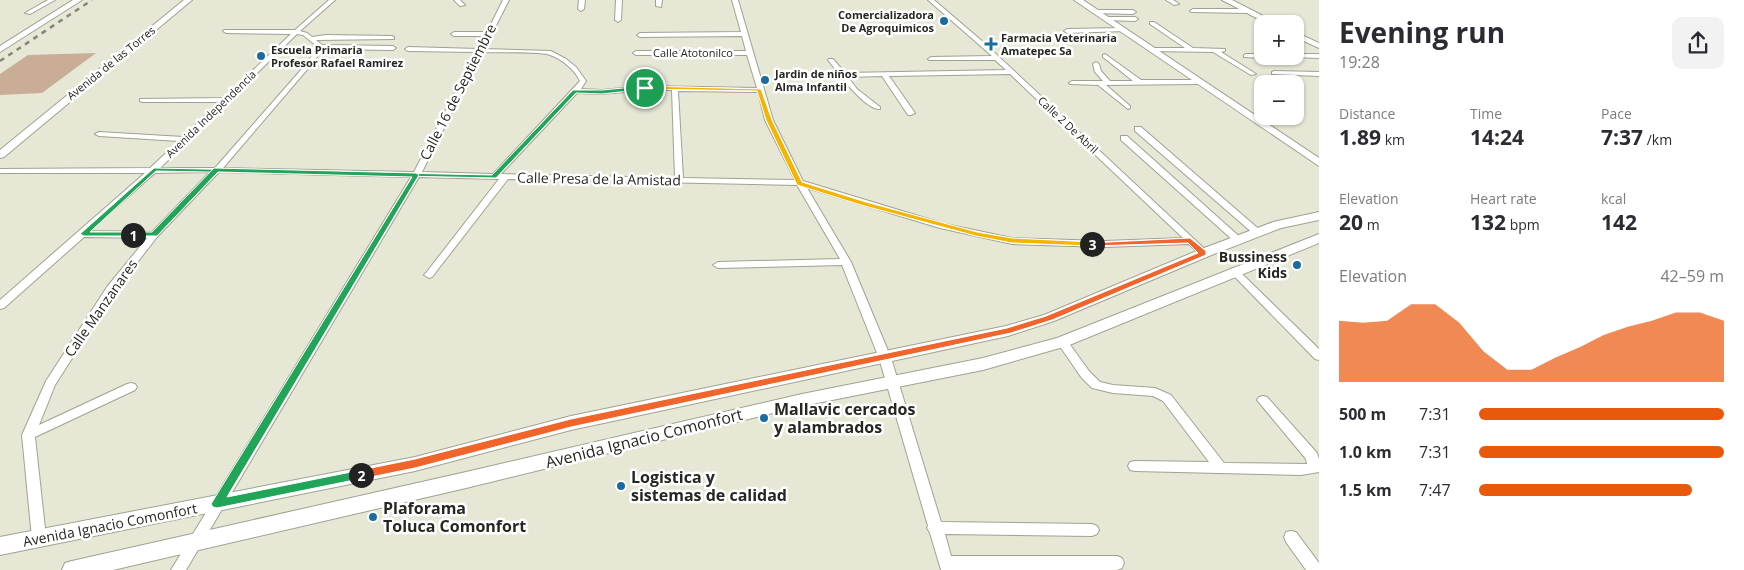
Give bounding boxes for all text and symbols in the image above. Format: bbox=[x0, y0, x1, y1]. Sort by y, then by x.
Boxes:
place label: Comercializadora De Agroquimicos bbox=[838, 7, 935, 35]
text: Evening run bbox=[1339, 13, 1505, 51]
marker: Comercializadora De Agroquimicos bbox=[938, 15, 950, 27]
map controls bbox=[1254, 15, 1304, 125]
button: + bbox=[1254, 15, 1304, 65]
button: share bbox=[1672, 17, 1724, 69]
street label: Calle 16 de Septiembre bbox=[415, 20, 500, 163]
street label: Avenida de las Torres bbox=[63, 22, 158, 103]
place label: Farmacia Veterinaria Amatepec Sa bbox=[1001, 30, 1117, 58]
marker: Farmacia Veterinaria Amatepec Sa bbox=[985, 38, 997, 50]
place label: Escuela Primaria Profesor Rafael Ramirez bbox=[271, 42, 404, 70]
street label: Calle Atotonilco bbox=[653, 45, 733, 60]
marker: Escuela Primaria Profesor Rafael Ramirez bbox=[255, 50, 267, 62]
text: 19:28 bbox=[1339, 51, 1380, 73]
place label: Jardin de niños Alma Infantil bbox=[774, 66, 858, 94]
street label: Avenida Independencia bbox=[162, 67, 259, 161]
pin bbox=[624, 67, 666, 109]
icon: arrive bbox=[631, 74, 659, 102]
marker: Jardin de niños Alma Infantil bbox=[759, 74, 771, 86]
button: − bbox=[1254, 75, 1304, 125]
street label: Calle 2 De Abril bbox=[1035, 93, 1102, 157]
text: Distance bbox=[1339, 104, 1395, 123]
text: Time bbox=[1470, 104, 1502, 123]
text: Pace bbox=[1601, 104, 1632, 123]
text: 1.89 bbox=[1339, 123, 1381, 151]
text: 14:24 bbox=[1470, 123, 1524, 151]
text: 7:37 bbox=[1601, 123, 1643, 151]
text: km bbox=[1381, 130, 1405, 149]
text: /km bbox=[1643, 130, 1672, 149]
street label: Calle Presa de la Amistad bbox=[517, 168, 681, 189]
text: Elevation bbox=[1339, 189, 1398, 208]
text: Heart rate bbox=[1470, 189, 1537, 208]
text: kcal bbox=[1601, 189, 1626, 208]
text: 20 bbox=[1339, 208, 1363, 236]
text: 132 bbox=[1470, 208, 1506, 236]
text: 142 bbox=[1601, 208, 1637, 236]
text: m bbox=[1363, 215, 1380, 234]
text: bpm bbox=[1506, 215, 1540, 234]
pin: 1 bbox=[120, 222, 146, 248]
text: 1 bbox=[129, 226, 138, 245]
pin: 3 bbox=[1080, 232, 1104, 256]
text: 3 bbox=[1088, 235, 1097, 254]
place label: Bussiness Kids bbox=[1219, 247, 1287, 282]
street label: Calle Manzanares bbox=[60, 255, 142, 360]
marker: Bussiness Kids bbox=[1291, 259, 1303, 271]
text: Elevation bbox=[1339, 265, 1407, 287]
text: 42–59 m bbox=[1660, 265, 1724, 287]
place label: Mallavic cercados y alambrados bbox=[774, 398, 915, 438]
street label: Avenida Ignacio Comonfort bbox=[543, 403, 745, 473]
text: 500 m bbox=[1339, 403, 1386, 425]
text: 7:31 bbox=[1419, 403, 1451, 425]
marker: Mallavic cercados y alambrados bbox=[758, 412, 770, 424]
text: 1.0 km bbox=[1339, 441, 1392, 463]
text: 7:31 bbox=[1419, 441, 1451, 463]
pin: 2 bbox=[348, 462, 374, 488]
text: 2 bbox=[357, 466, 366, 485]
place label: Logistica y sistemas de calidad bbox=[631, 466, 787, 506]
text: 1.5 km bbox=[1339, 479, 1392, 501]
text: 7:47 bbox=[1419, 479, 1451, 501]
marker: Logistica y sistemas de calidad bbox=[615, 480, 627, 492]
place label: Plaforama Toluca Comonfort bbox=[383, 497, 526, 537]
street label: Avenida Ignacio Comonfort bbox=[21, 498, 199, 551]
marker: Plaforama Toluca Comonfort bbox=[367, 511, 379, 523]

